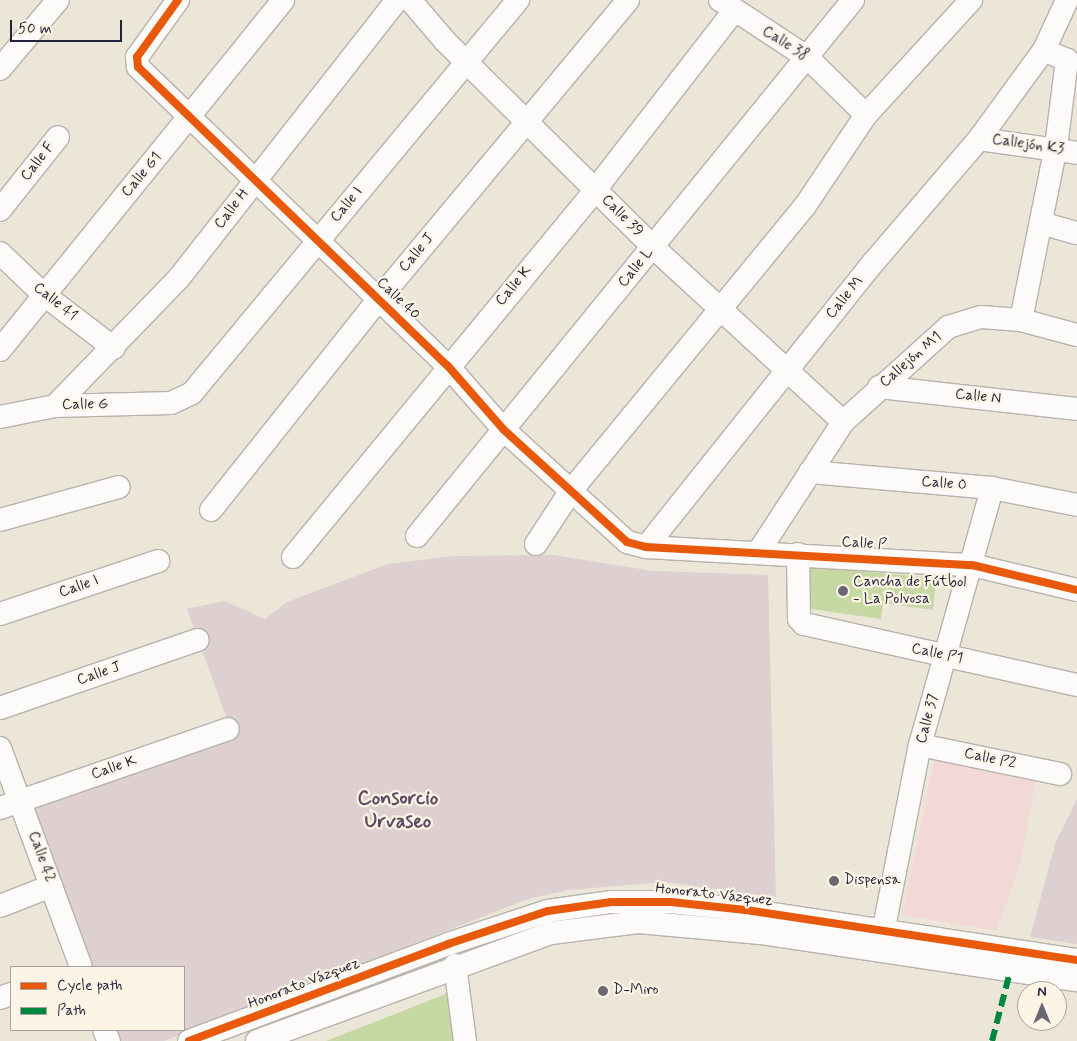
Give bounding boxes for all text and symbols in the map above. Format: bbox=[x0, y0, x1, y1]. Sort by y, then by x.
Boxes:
scale bar bbox=[12, 10, 125, 42]
text: 50 m bbox=[18, 19, 52, 39]
street label: Calle 38 bbox=[758, 23, 812, 65]
street label: Callejón K3 bbox=[991, 131, 1065, 159]
street label: Calle F bbox=[17, 139, 59, 185]
street label: Calle G1 bbox=[118, 149, 166, 201]
street label: Calle I bbox=[326, 182, 368, 228]
street label: Calle H bbox=[211, 185, 253, 233]
street label: Calle 39 bbox=[597, 191, 647, 241]
street label: Calle J bbox=[396, 230, 438, 276]
street label: Calle L bbox=[615, 245, 657, 291]
street label: Calle K bbox=[492, 262, 536, 310]
street label: Calle M bbox=[822, 273, 868, 323]
street label: Calle 40 bbox=[372, 274, 424, 324]
street label: Calle 41 bbox=[29, 279, 81, 325]
street label: Callejón M1 bbox=[877, 329, 945, 391]
street label: Calle N bbox=[954, 386, 1002, 408]
street label: Calle G bbox=[62, 396, 108, 414]
street label: Calle O bbox=[920, 473, 968, 495]
street label: Calle P bbox=[841, 533, 887, 555]
street label: Calle I bbox=[55, 571, 103, 603]
place label: Cancha de Fútbol - La Polvosa bbox=[853, 573, 966, 608]
marker: Cancha de Fútbol - La Polvosa bbox=[837, 585, 849, 597]
street label: Calle P1 bbox=[910, 640, 964, 668]
street label: Calle J bbox=[75, 658, 123, 690]
street label: Calle 37 bbox=[913, 692, 943, 746]
street label: Calle P2 bbox=[962, 745, 1018, 773]
street label: Calle K bbox=[89, 752, 139, 784]
district label: Consorcio Urvaseo bbox=[358, 786, 438, 833]
street label: Calle 42 bbox=[23, 829, 59, 885]
place label: Dispensa bbox=[844, 872, 900, 890]
marker: Dispensa bbox=[828, 875, 840, 887]
street label: Honorato Vázquez bbox=[654, 880, 774, 910]
street label: Honorato Vázquez bbox=[246, 954, 362, 1014]
legend bbox=[10, 966, 185, 1031]
text: Cycle path bbox=[57, 976, 122, 996]
north arrow bbox=[1017, 981, 1067, 1031]
place label: D-Miro bbox=[613, 982, 659, 1000]
text: N bbox=[1037, 983, 1047, 1001]
marker: D-Miro bbox=[597, 985, 609, 997]
text: Path bbox=[57, 1001, 86, 1021]

